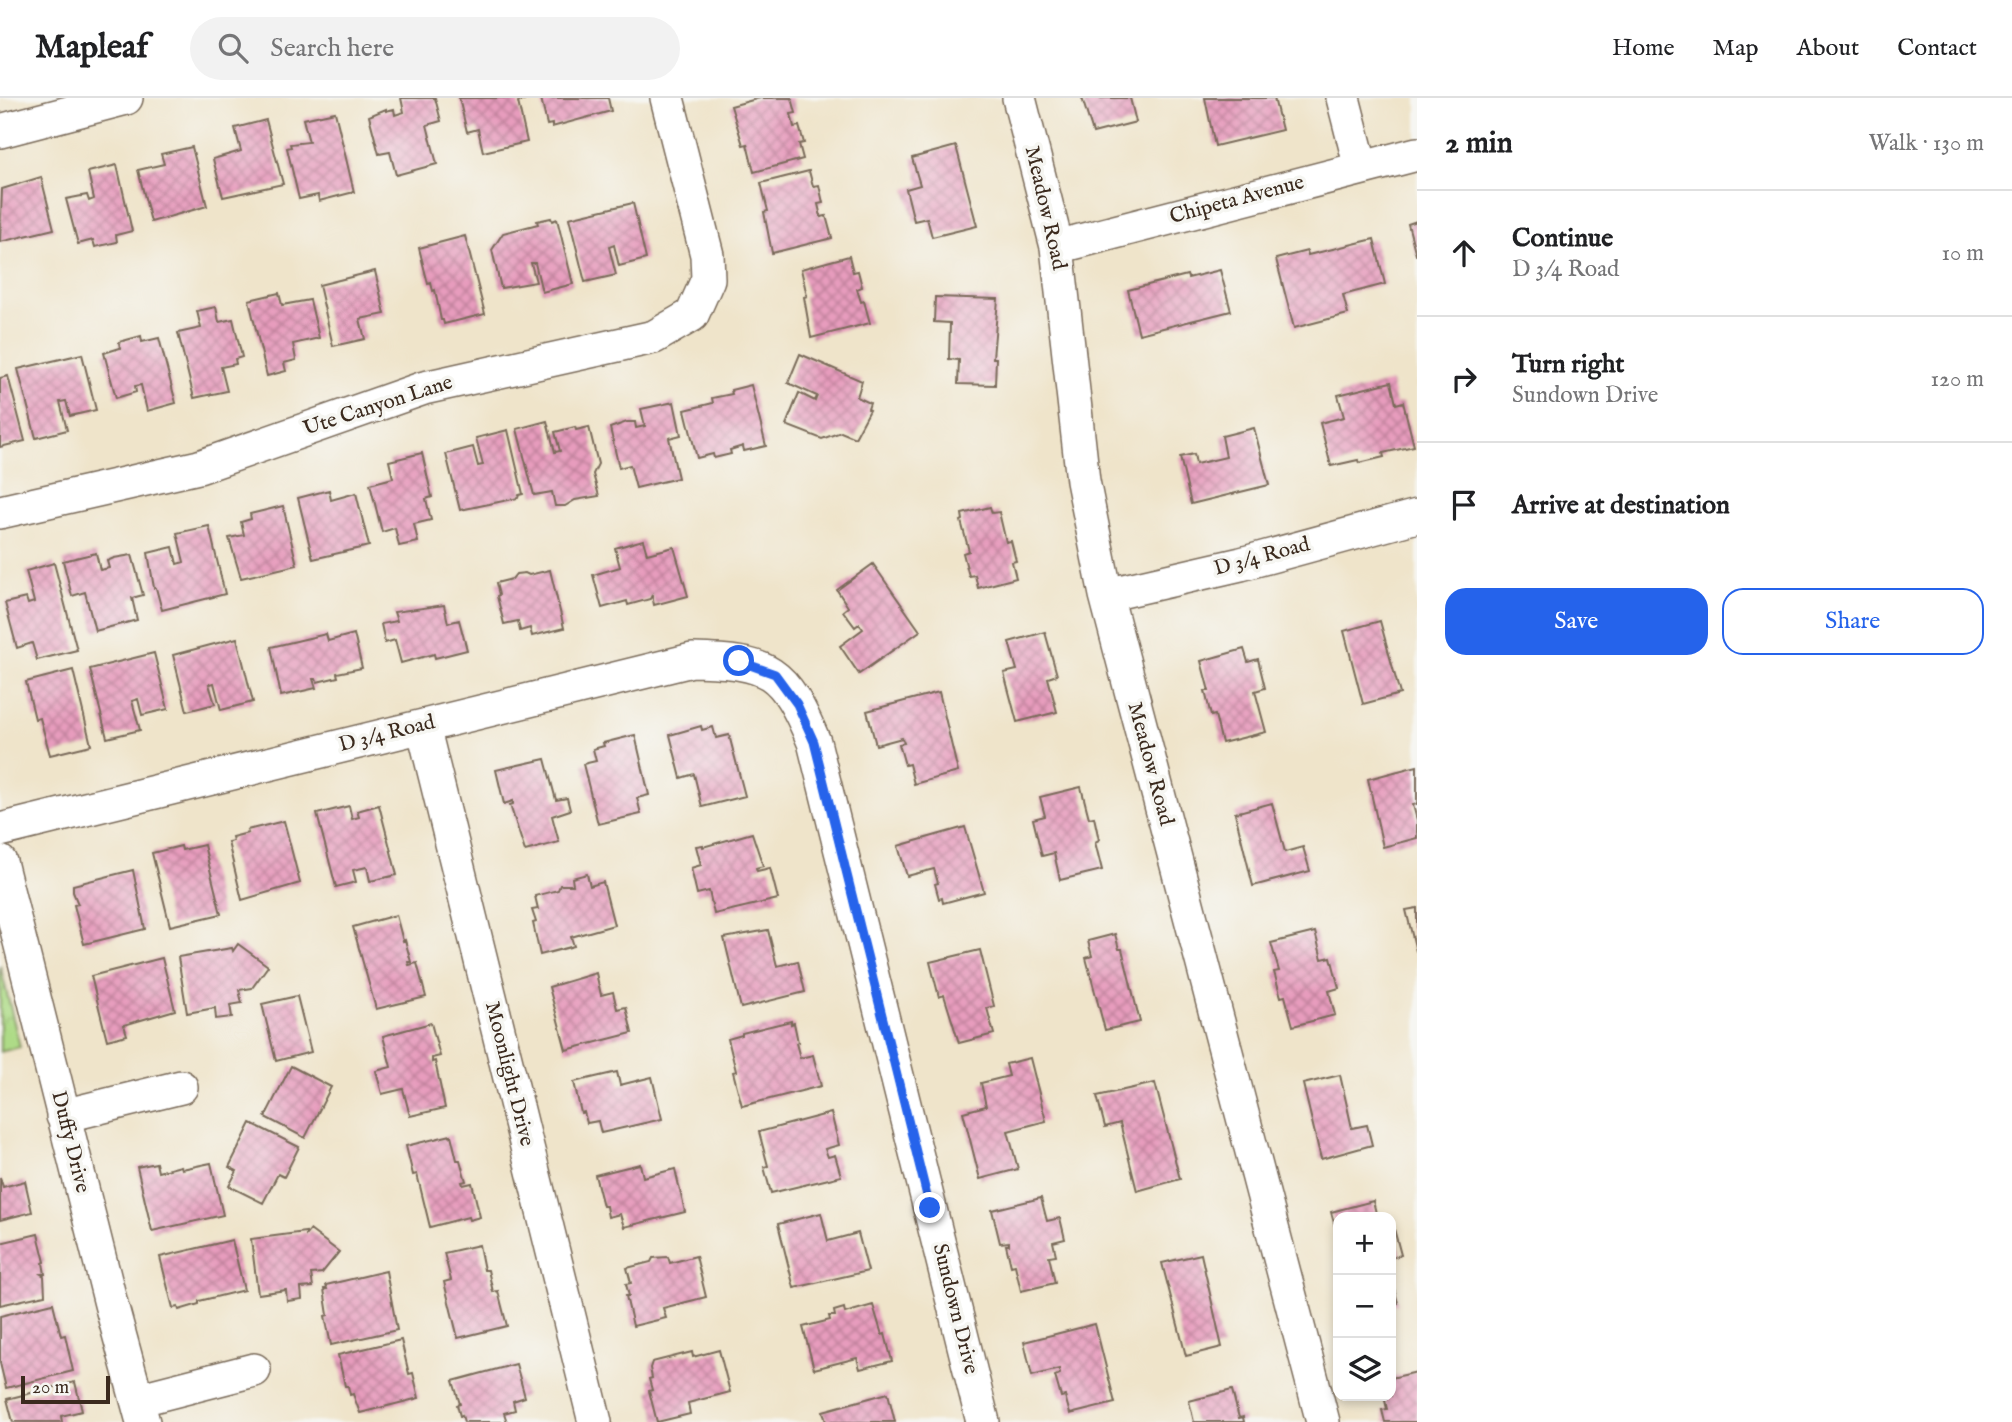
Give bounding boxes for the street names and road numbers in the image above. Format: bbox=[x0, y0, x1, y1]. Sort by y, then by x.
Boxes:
street label: Meadow Road bbox=[1018, 143, 1073, 273]
street label: Chipeta Avenue bbox=[1167, 169, 1307, 231]
street label: Ute Canyon Lane bbox=[300, 369, 457, 443]
street label: D 3/4 Road bbox=[1211, 531, 1314, 583]
street label: Meadow Road bbox=[1121, 699, 1180, 829]
street label: D 3/4 Road bbox=[336, 709, 439, 759]
street label: Moonlight Drive bbox=[478, 999, 540, 1149]
street label: Duffy Drive bbox=[44, 1088, 96, 1196]
street label: Sundown Drive bbox=[926, 1241, 984, 1377]

